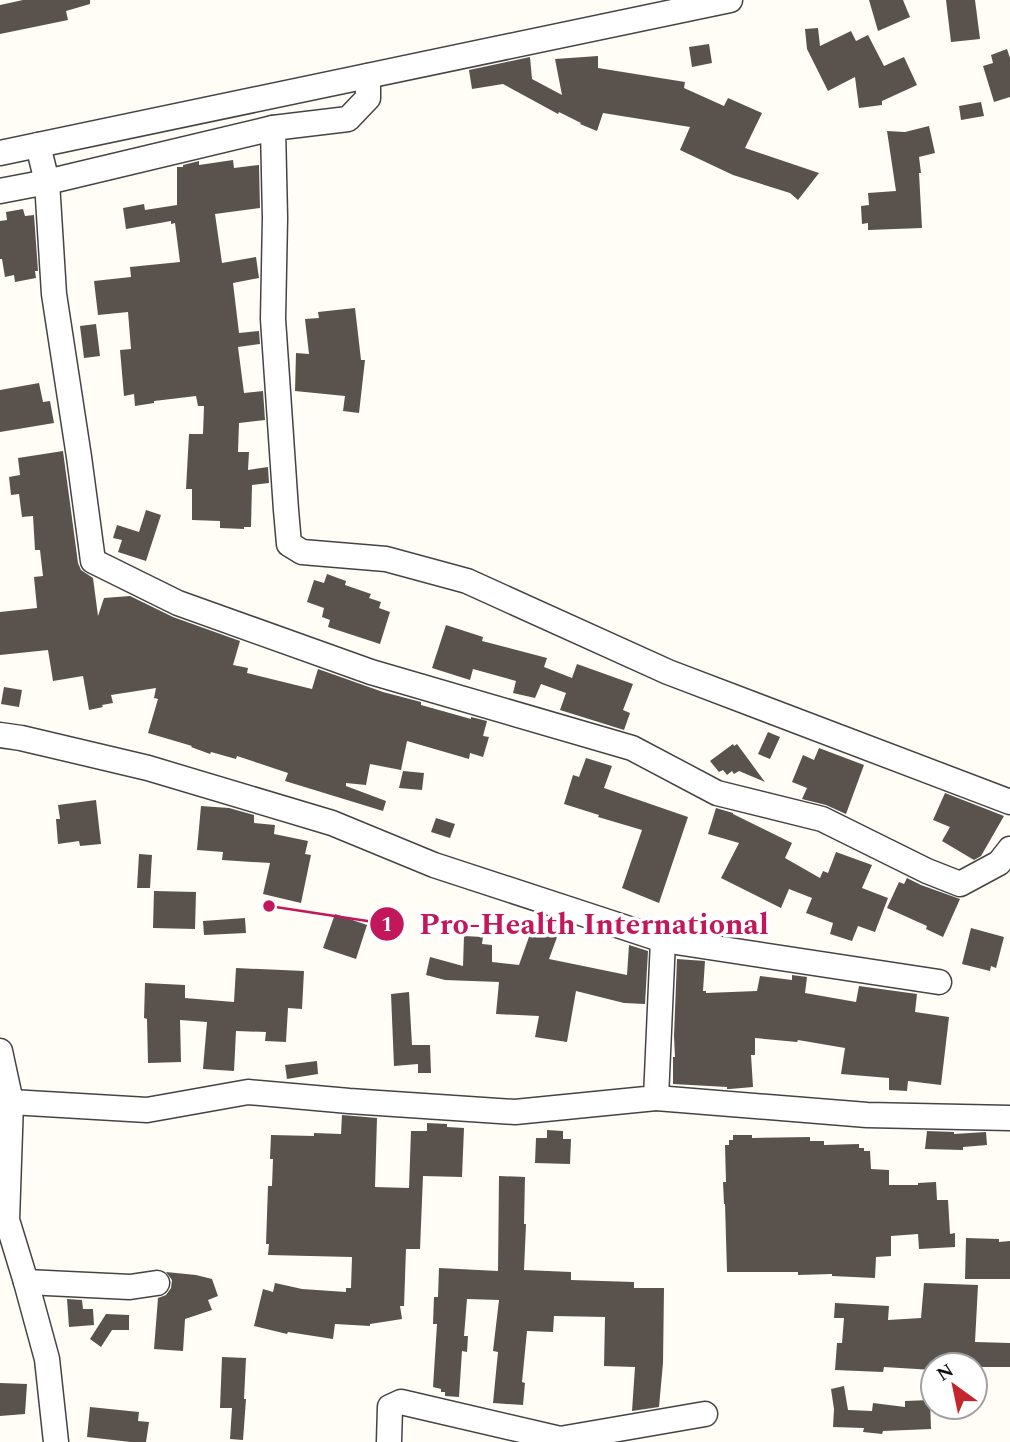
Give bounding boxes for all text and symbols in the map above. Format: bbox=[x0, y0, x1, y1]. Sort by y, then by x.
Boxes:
callout: Pro-Health International bbox=[370, 898, 782, 949]
text: Pro-Health International bbox=[419, 902, 769, 948]
text: 1 bbox=[381, 909, 393, 941]
north arrow bbox=[919, 1351, 989, 1421]
text: N bbox=[931, 1357, 960, 1389]

